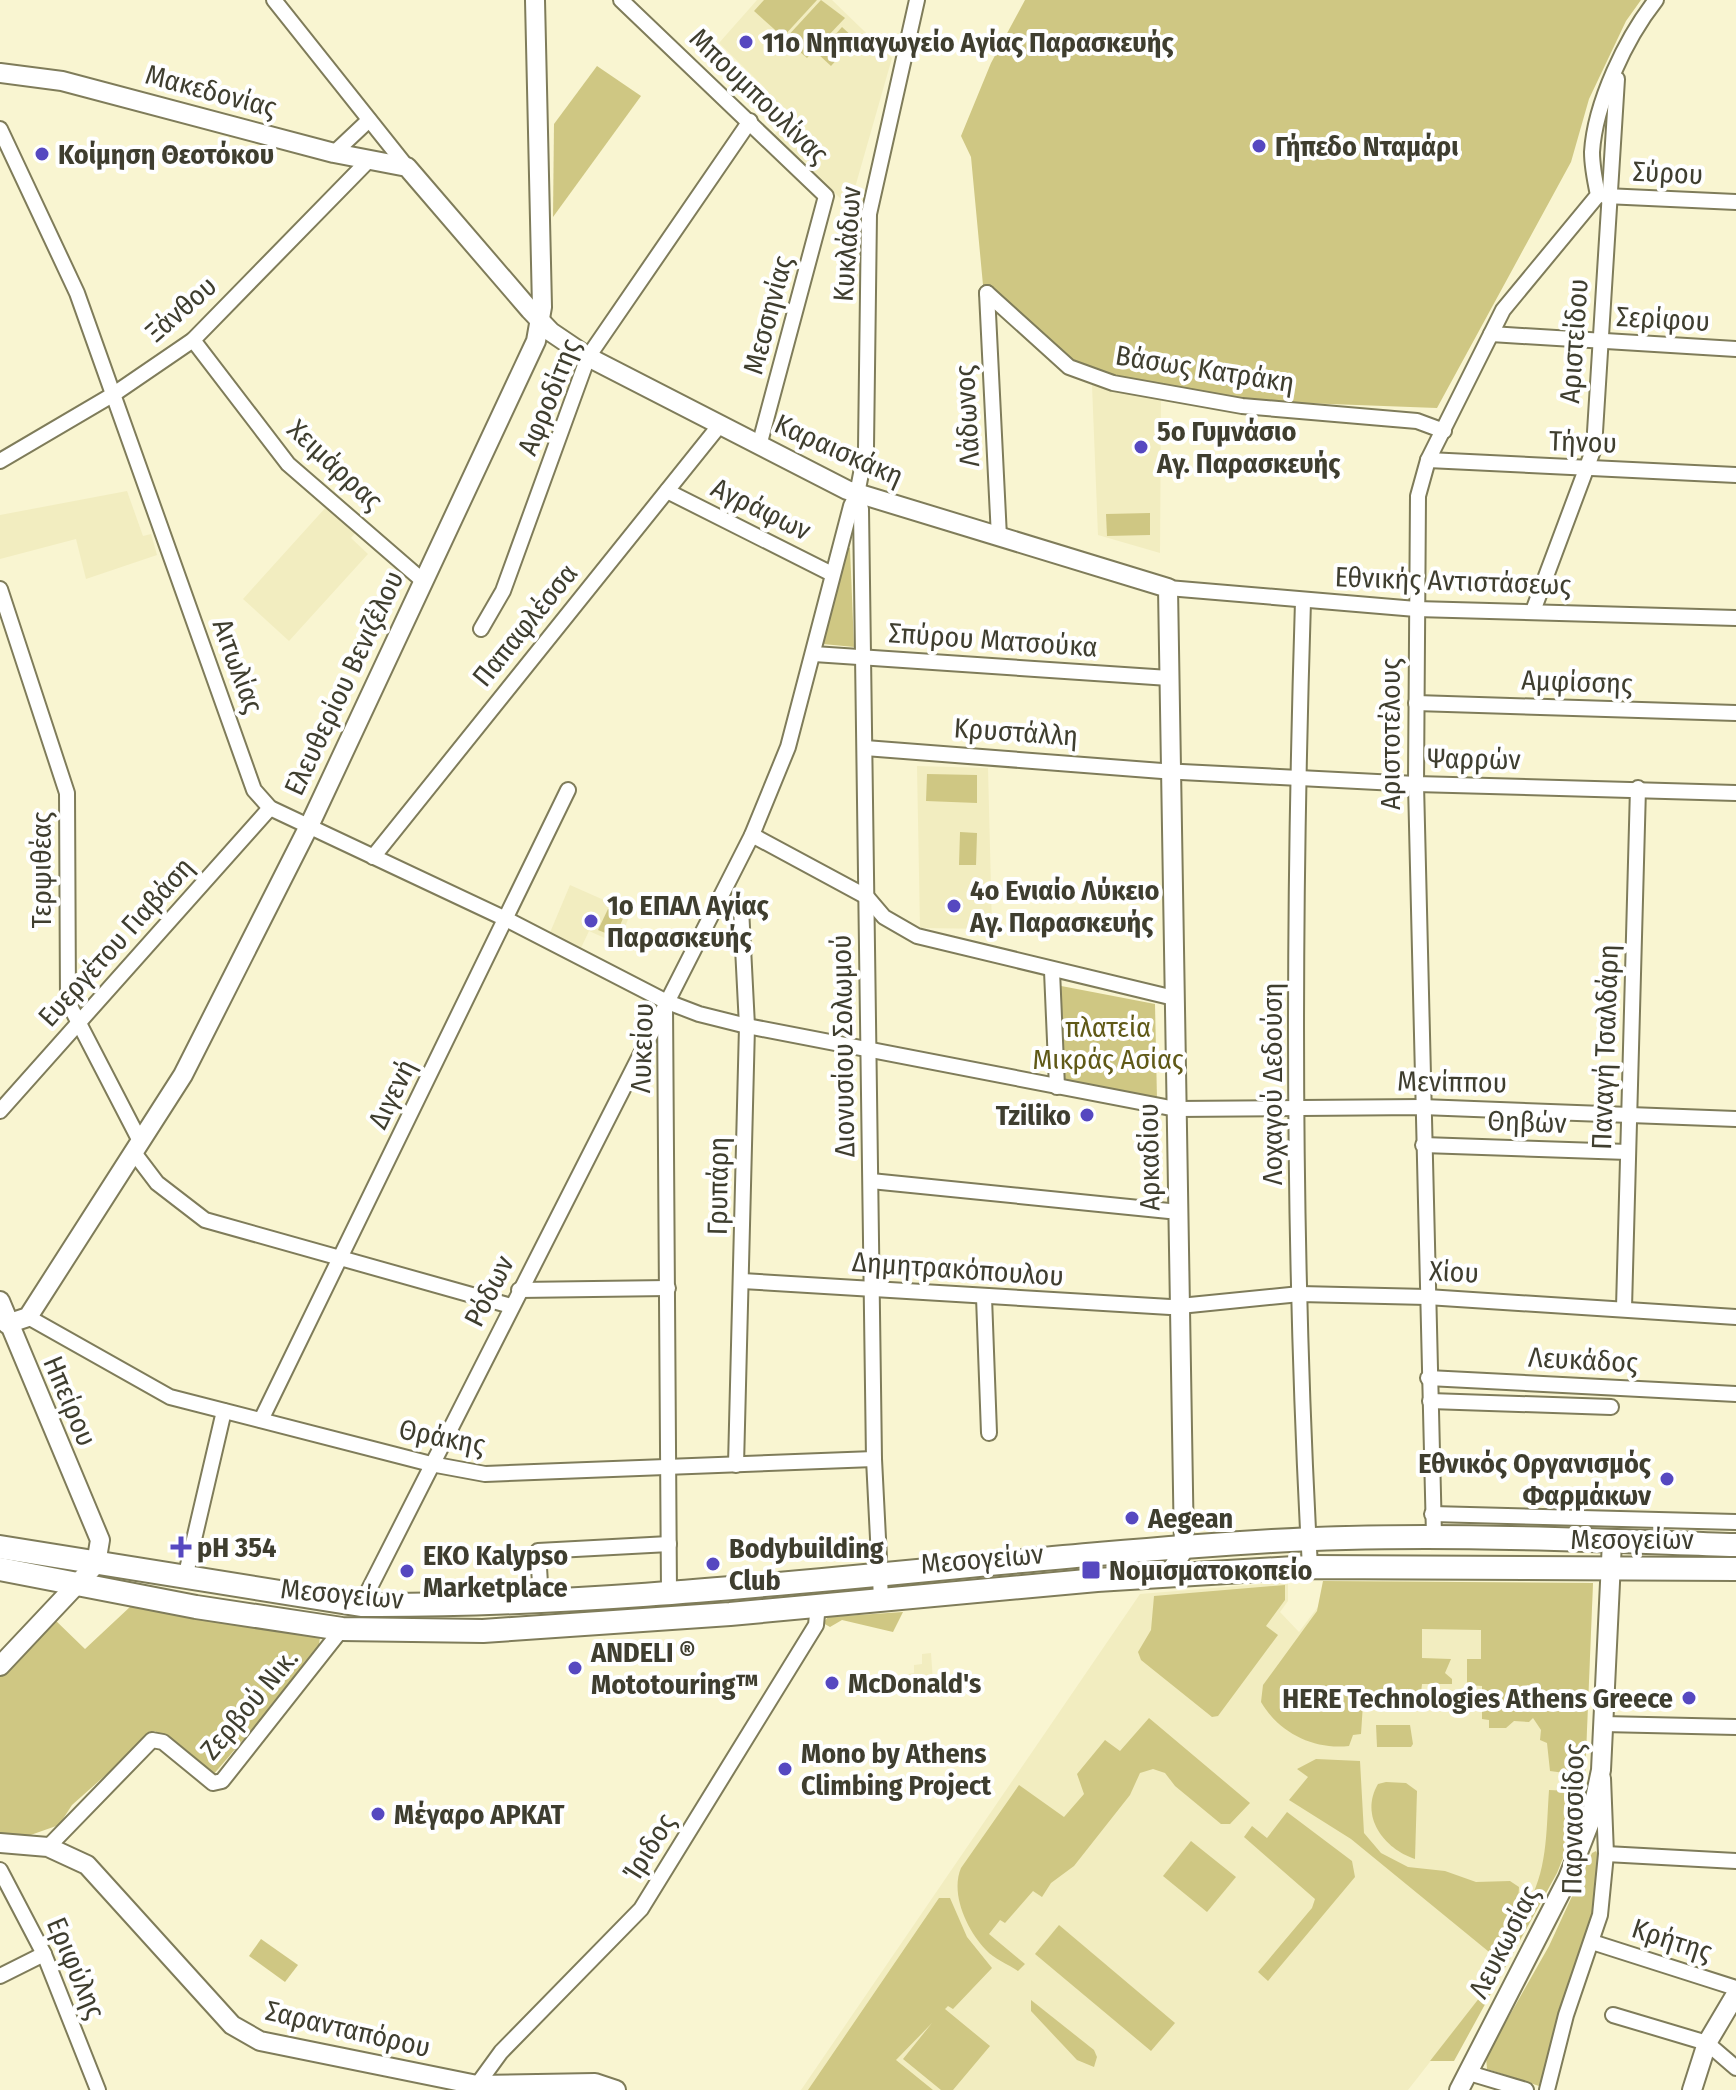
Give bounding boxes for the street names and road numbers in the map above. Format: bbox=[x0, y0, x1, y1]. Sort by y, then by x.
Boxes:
street label: Μπουμπουλίνας bbox=[683, 22, 835, 171]
street label: Μακεδονίας bbox=[142, 58, 280, 124]
street label: Σύρου bbox=[1632, 155, 1704, 191]
street label: Κυκλάδων bbox=[827, 185, 867, 303]
street label: Μεσσηνίας bbox=[736, 252, 800, 378]
street label: Ξάνθου bbox=[139, 269, 223, 349]
street label: Αριστείδου bbox=[1553, 278, 1595, 404]
street label: Σερίφου bbox=[1615, 300, 1711, 338]
street label: Αφροδίτης bbox=[511, 334, 587, 460]
street label: Βάσως Κατράκη bbox=[1113, 339, 1297, 399]
street label: Λάδωνος bbox=[948, 364, 986, 468]
street label: Καραισκάκη bbox=[770, 407, 908, 493]
street label: Χειμάρρας bbox=[281, 413, 389, 517]
street label: Τήνου bbox=[1548, 424, 1618, 460]
street label: Αγράφων bbox=[706, 471, 816, 547]
street label: Παπαφλέσσα bbox=[466, 557, 584, 693]
street label: Εθνικής Αντιστάσεως bbox=[1334, 560, 1572, 602]
street label: Ελευθερίου Βενιζέλου bbox=[278, 566, 410, 800]
street label: Αιτωλίας bbox=[206, 614, 270, 718]
street label: Σπύρου Ματσούκα bbox=[887, 616, 1099, 664]
street label: Αριστοτέλους bbox=[1374, 658, 1407, 810]
street label: Αμφίσσης bbox=[1521, 664, 1634, 700]
street label: Κρυστάλλη bbox=[953, 711, 1079, 753]
street label: Ψαρρών bbox=[1427, 742, 1521, 776]
street label: Τερψιθέας bbox=[25, 812, 58, 928]
street label: Ευεργέτου Γιαβάση bbox=[32, 851, 200, 1033]
street label: Διονυσίου Σολωμού bbox=[825, 934, 861, 1158]
street label: Παναγή Τσαλδάρη bbox=[1585, 944, 1625, 1150]
street label: Λοχαγού Δεδούση bbox=[1256, 983, 1289, 1185]
street label: Λυκείου bbox=[624, 1002, 660, 1094]
street label: Διγενή bbox=[361, 1054, 423, 1134]
street label: Μενίππου bbox=[1397, 1065, 1507, 1099]
street label: Αρκαδίου bbox=[1132, 1103, 1166, 1211]
street label: Θηβών bbox=[1487, 1104, 1567, 1140]
street label: Γρυπάρη bbox=[701, 1137, 735, 1235]
street label: Δημητρακόπουλου bbox=[851, 1245, 1065, 1293]
street label: Ρόδων bbox=[457, 1250, 521, 1332]
street label: Χίου bbox=[1428, 1254, 1480, 1290]
street label: Λευκάδος bbox=[1527, 1341, 1639, 1379]
street label: Ηπείρου bbox=[36, 1351, 104, 1451]
street label: Θράκης bbox=[396, 1412, 488, 1462]
street label: Μεσογείων bbox=[1570, 1523, 1694, 1556]
street label: Μεσογείων bbox=[919, 1537, 1045, 1581]
street label: Μεσογείων bbox=[279, 1572, 405, 1616]
street label: Ζερβού Νικ. bbox=[193, 1642, 305, 1766]
street label: Παρνασσίδος bbox=[1555, 1743, 1591, 1895]
street label: Ίριδος bbox=[616, 1807, 682, 1887]
street label: Λευκωσίας bbox=[1462, 1880, 1546, 2004]
street label: Εριφύλης bbox=[40, 1912, 112, 2024]
street label: Κρήτης bbox=[1628, 1912, 1716, 1968]
street label: Σαρανταπόρου bbox=[262, 1994, 434, 2064]

